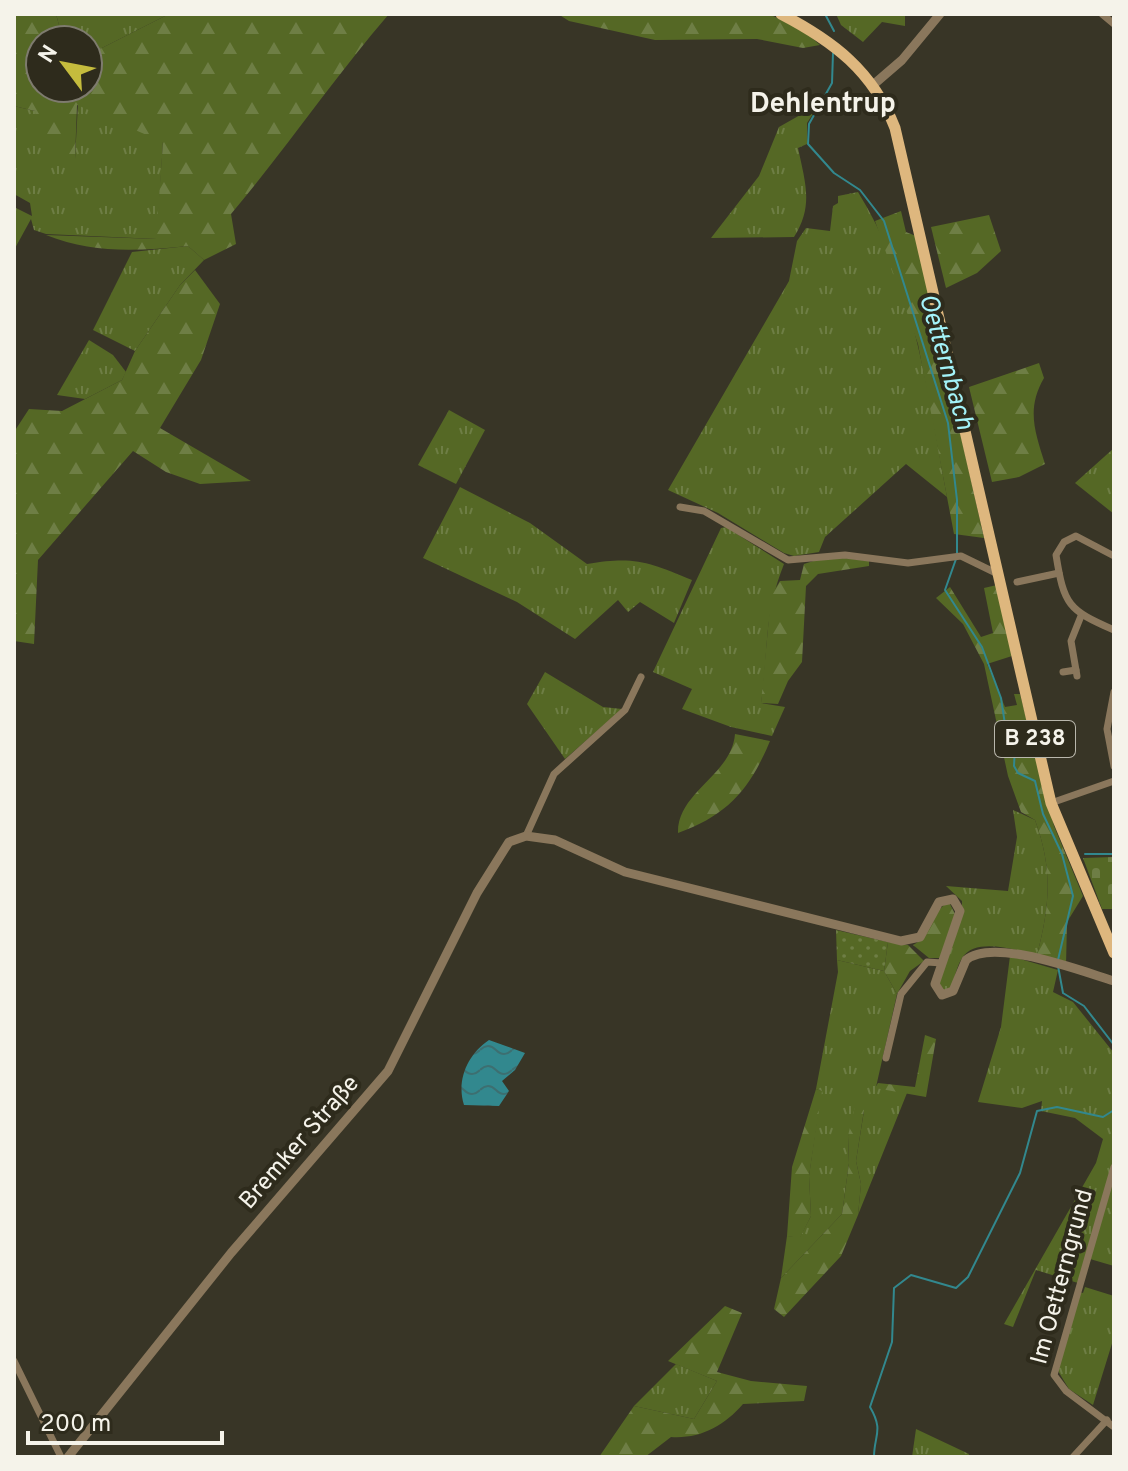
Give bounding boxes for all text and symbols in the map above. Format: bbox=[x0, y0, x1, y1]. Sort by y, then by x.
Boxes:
north arrow bbox=[24, 24, 104, 104]
text: N bbox=[34, 41, 65, 69]
district label: Dehlentrup bbox=[750, 87, 896, 123]
water label: Oetternbach bbox=[910, 290, 980, 434]
road number: B 238 bbox=[995, 721, 1075, 757]
street label: Bremker Straße bbox=[234, 1070, 366, 1216]
street label: Im Oetterngrund bbox=[1025, 1186, 1101, 1368]
scale bar bbox=[28, 1395, 222, 1445]
text: 200 m bbox=[40, 1410, 111, 1440]

